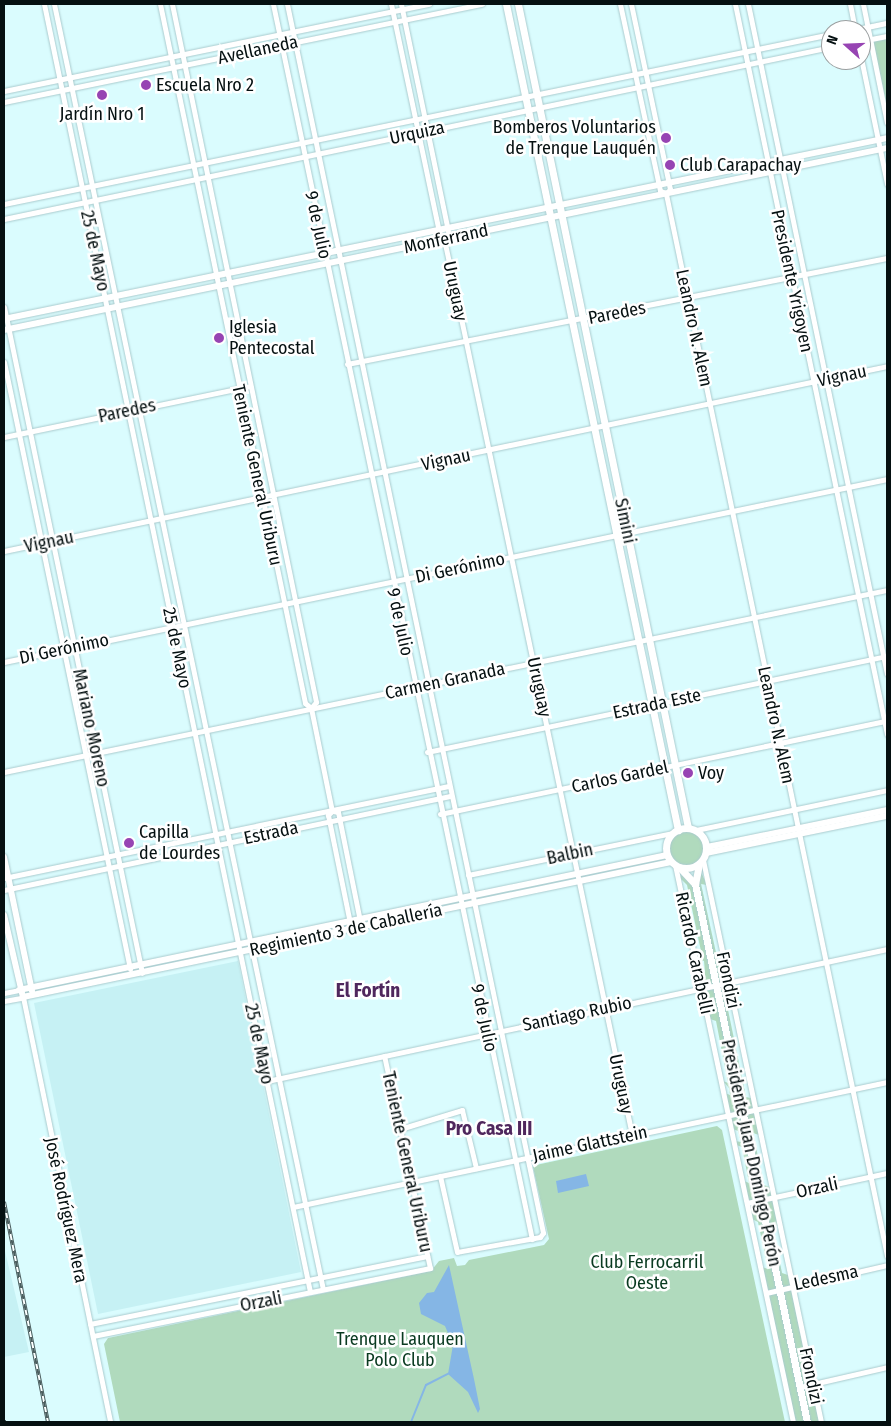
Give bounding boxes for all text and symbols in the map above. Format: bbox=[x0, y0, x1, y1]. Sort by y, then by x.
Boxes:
north arrow bbox=[821, 20, 871, 70]
street label: Avellaneda bbox=[216, 31, 300, 69]
text: N bbox=[823, 33, 842, 47]
place label: Escuela Nro 2 bbox=[156, 74, 254, 96]
marker: Escuela Nro 2 bbox=[140, 79, 152, 91]
marker: Jardín Nro 1 bbox=[96, 89, 108, 101]
place label: Jardín Nro 1 bbox=[59, 103, 145, 125]
street label: Urquiza bbox=[388, 117, 446, 149]
place label: Bomberos Voluntarios de Trenque Lauquén bbox=[493, 117, 656, 160]
marker: Bomberos Voluntarios de Trenque Lauquén bbox=[660, 132, 672, 144]
place label: Club Carapachay bbox=[680, 154, 801, 176]
marker: Club Carapachay bbox=[664, 159, 676, 171]
street label: 9 de Julio bbox=[300, 189, 336, 261]
street label: Presidente Yrigoyen bbox=[766, 208, 818, 354]
street label: 25 de Mayo bbox=[76, 209, 114, 293]
street label: Monferrand bbox=[402, 220, 490, 258]
street label: Uruguay bbox=[438, 259, 472, 323]
street label: Leandro N. Alem bbox=[671, 267, 717, 389]
street label: Paredes bbox=[586, 297, 648, 329]
place label: Iglesia Pentecostal bbox=[229, 317, 314, 359]
marker: Iglesia Pentecostal bbox=[213, 332, 225, 344]
street label: Vignau bbox=[815, 360, 869, 392]
street label: Teniente General Uriburu bbox=[227, 383, 287, 567]
street label: Paredes bbox=[96, 394, 158, 428]
street label: Vignau bbox=[419, 444, 473, 476]
street label: Simini bbox=[610, 496, 640, 546]
street label: Vignau bbox=[22, 526, 76, 558]
street label: Di Gerónimo bbox=[413, 548, 507, 588]
street label: 9 de Julio bbox=[382, 586, 418, 658]
street label: 25 de Mayo bbox=[158, 606, 196, 690]
street label: Di Gerónimo bbox=[17, 629, 111, 669]
street label: Uruguay bbox=[522, 655, 556, 719]
street label: Carmen Granada bbox=[383, 658, 507, 704]
street label: Leandro N. Alem bbox=[753, 664, 799, 786]
street label: Mariano Moreno bbox=[68, 667, 114, 789]
street label: Estrada Este bbox=[611, 684, 703, 724]
street label: Carlos Gardel bbox=[570, 756, 670, 798]
place label: Voy bbox=[698, 762, 724, 784]
marker: Voy bbox=[682, 767, 694, 779]
street label: Estrada bbox=[242, 817, 300, 849]
place label: Capilla de Lourdes bbox=[139, 822, 220, 864]
marker: Capilla de Lourdes bbox=[123, 837, 135, 849]
street label: Balbin bbox=[545, 839, 595, 869]
street label: Ricardo Carabelli bbox=[670, 890, 718, 1016]
street label: Regimiento 3 de Caballería bbox=[248, 899, 444, 961]
street label: Frondizi bbox=[711, 949, 745, 1011]
district label: El Fortín bbox=[336, 980, 400, 1002]
street label: 9 de Julio bbox=[466, 982, 502, 1054]
street label: Santiago Rubio bbox=[520, 992, 634, 1036]
street label: 25 de Mayo bbox=[240, 1002, 278, 1086]
street label: Presidente Juan Domingo Perón bbox=[716, 1037, 786, 1269]
street label: Uruguay bbox=[604, 1052, 638, 1116]
street label: Teniente General Uriburu bbox=[377, 1070, 437, 1254]
district label: Pro Casa III bbox=[446, 1118, 532, 1140]
street label: Jaime Glattstein bbox=[531, 1121, 649, 1167]
street label: José Rodríguez Mera bbox=[40, 1135, 92, 1285]
street label: Orzali bbox=[794, 1173, 840, 1203]
park label: Club Ferrocarril Oeste bbox=[591, 1252, 703, 1294]
street label: Ledesma bbox=[792, 1261, 860, 1295]
street label: Orzali bbox=[238, 1287, 284, 1317]
park label: Trenque Lauquen Polo Club bbox=[336, 1329, 464, 1372]
street label: Frondizi bbox=[794, 1345, 828, 1407]

